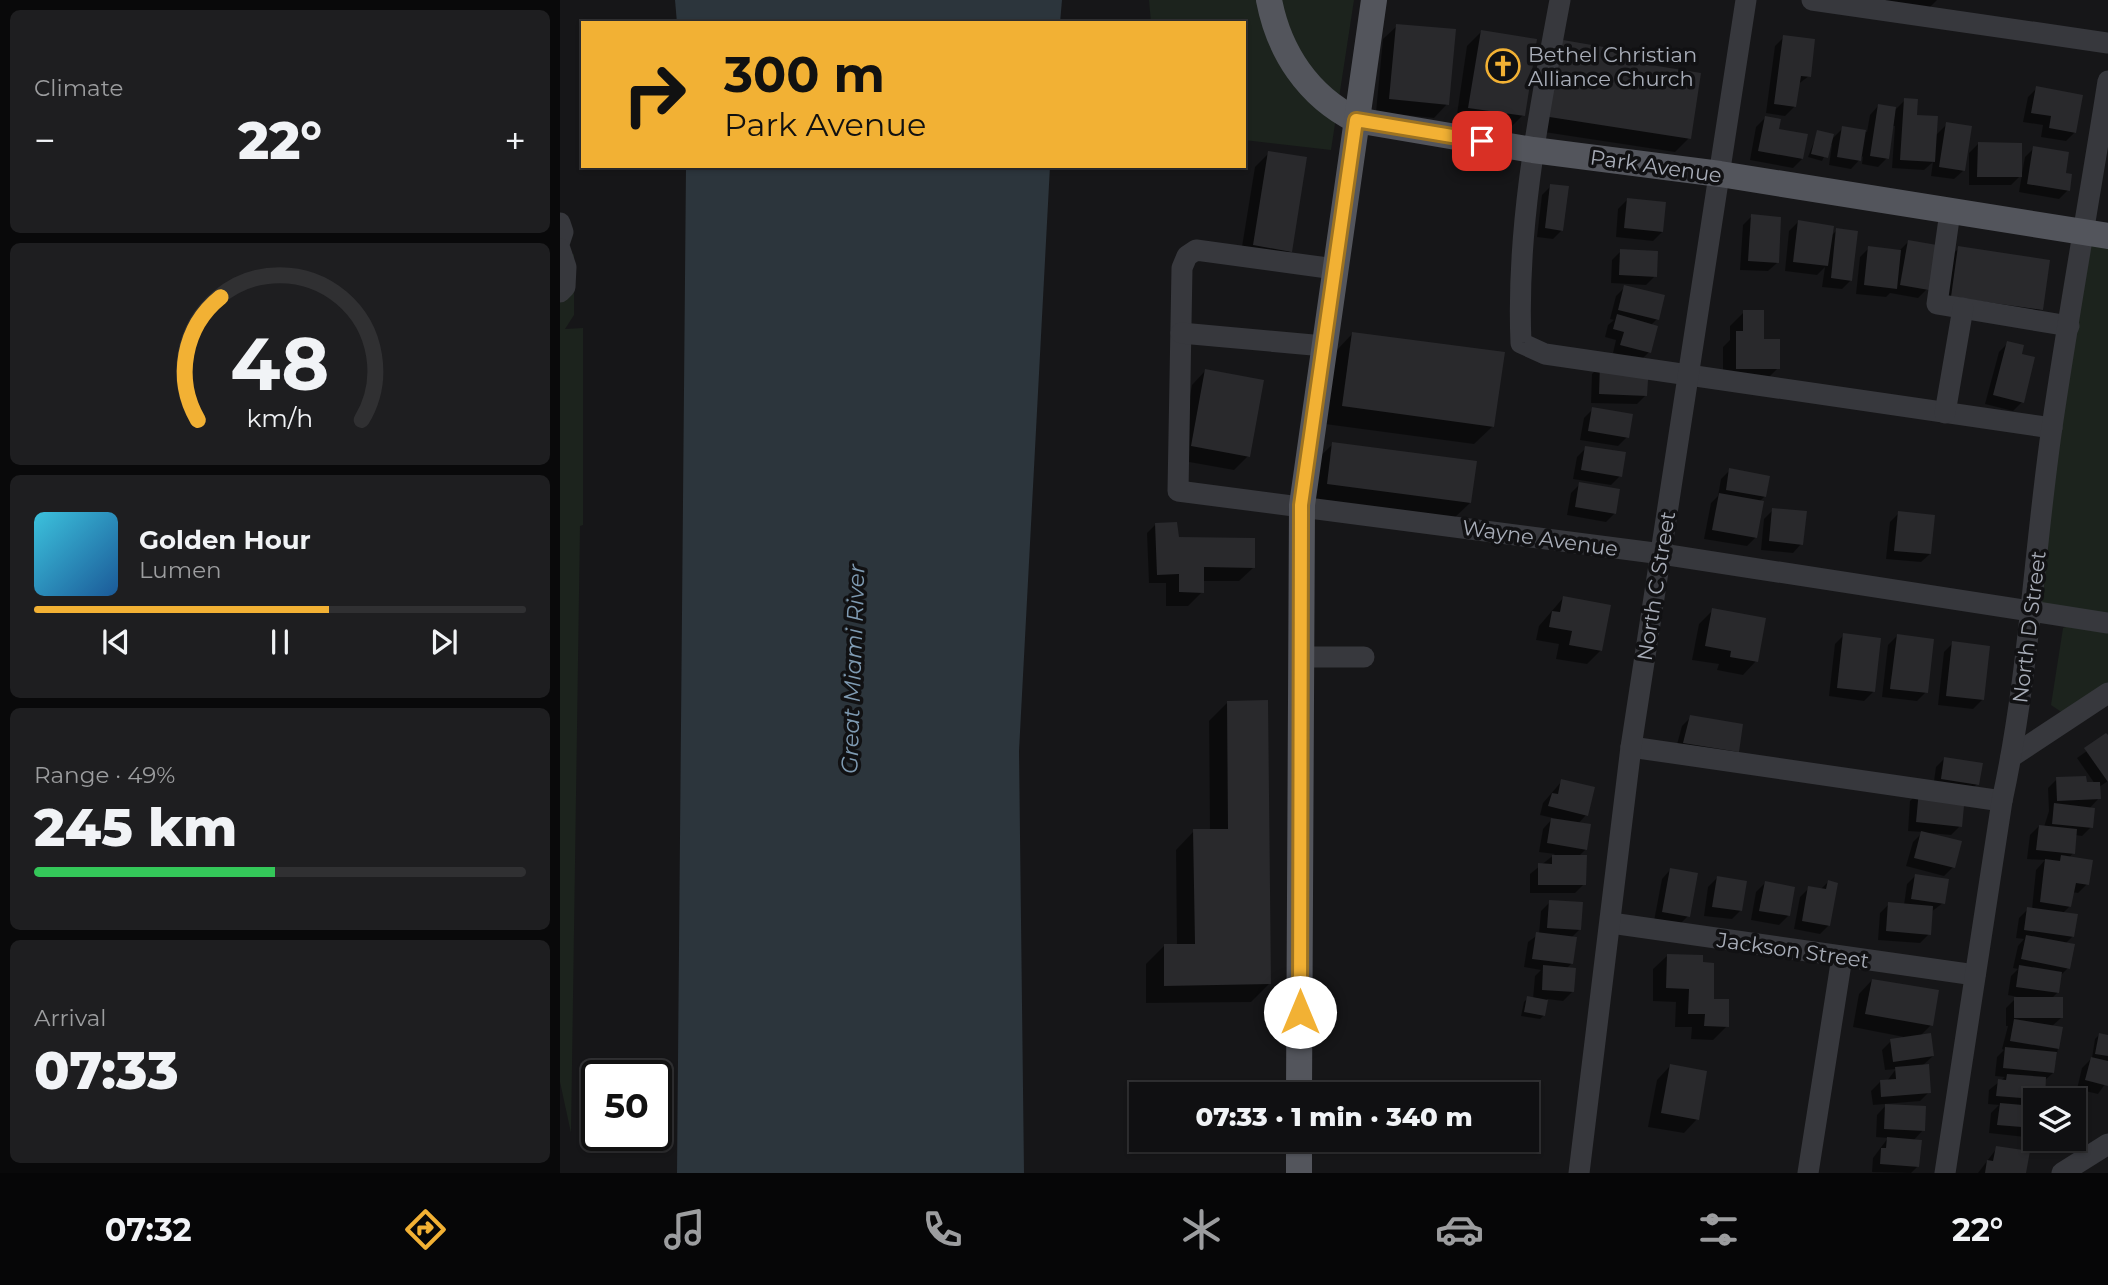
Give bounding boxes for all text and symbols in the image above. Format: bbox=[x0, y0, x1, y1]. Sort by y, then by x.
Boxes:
place label: Bethel Christian Alliance Church bbox=[1528, 42, 1697, 91]
text: 300 m bbox=[724, 45, 885, 104]
church icon: Bethel Christian Alliance Church bbox=[1484, 47, 1522, 85]
icon: right bbox=[609, 49, 700, 140]
text: Climate bbox=[34, 74, 123, 102]
text: Park Avenue bbox=[724, 105, 926, 144]
text: 22° bbox=[238, 109, 322, 172]
pin bbox=[1452, 111, 1512, 171]
text: − bbox=[34, 117, 56, 164]
text: + bbox=[504, 117, 526, 164]
icon: arrive bbox=[1463, 122, 1501, 160]
street label: Park Avenue bbox=[1589, 144, 1723, 188]
text: 48 bbox=[231, 320, 329, 408]
text: km/h bbox=[247, 403, 313, 433]
street label: North C Street bbox=[1632, 509, 1680, 663]
street label: Wayne Avenue bbox=[1460, 515, 1620, 561]
text: Golden Hour bbox=[139, 524, 311, 556]
street label: North D Street bbox=[2007, 549, 2051, 705]
text: Lumen bbox=[139, 556, 222, 584]
water label: Great Miami River bbox=[835, 563, 871, 774]
icon: previous bbox=[97, 623, 135, 661]
icon: pause bbox=[261, 623, 299, 661]
icon: next bbox=[425, 623, 463, 661]
text: Range · 49% bbox=[34, 761, 175, 789]
text: 245 km bbox=[34, 796, 237, 859]
street label: Jackson Street bbox=[1714, 927, 1871, 973]
position arrow bbox=[1263, 975, 1337, 1049]
text: Arrival bbox=[34, 1004, 107, 1032]
text: 07:33 bbox=[34, 1039, 179, 1102]
speed limit sign: 50 bbox=[581, 1060, 672, 1151]
map controls bbox=[2023, 1088, 2086, 1151]
button: layers bbox=[2023, 1088, 2086, 1151]
text: 07:33 · 1 min · 340 m bbox=[1195, 1101, 1473, 1133]
icon: directions bbox=[401, 1205, 450, 1254]
icon: music bbox=[660, 1205, 709, 1254]
icon: phone bbox=[918, 1205, 967, 1254]
icon: climate bbox=[1177, 1205, 1226, 1254]
icon: car bbox=[1435, 1205, 1484, 1254]
icon: filters bbox=[1694, 1205, 1743, 1254]
text: 07:32 bbox=[105, 1210, 192, 1249]
text: 22° bbox=[1952, 1210, 2003, 1249]

